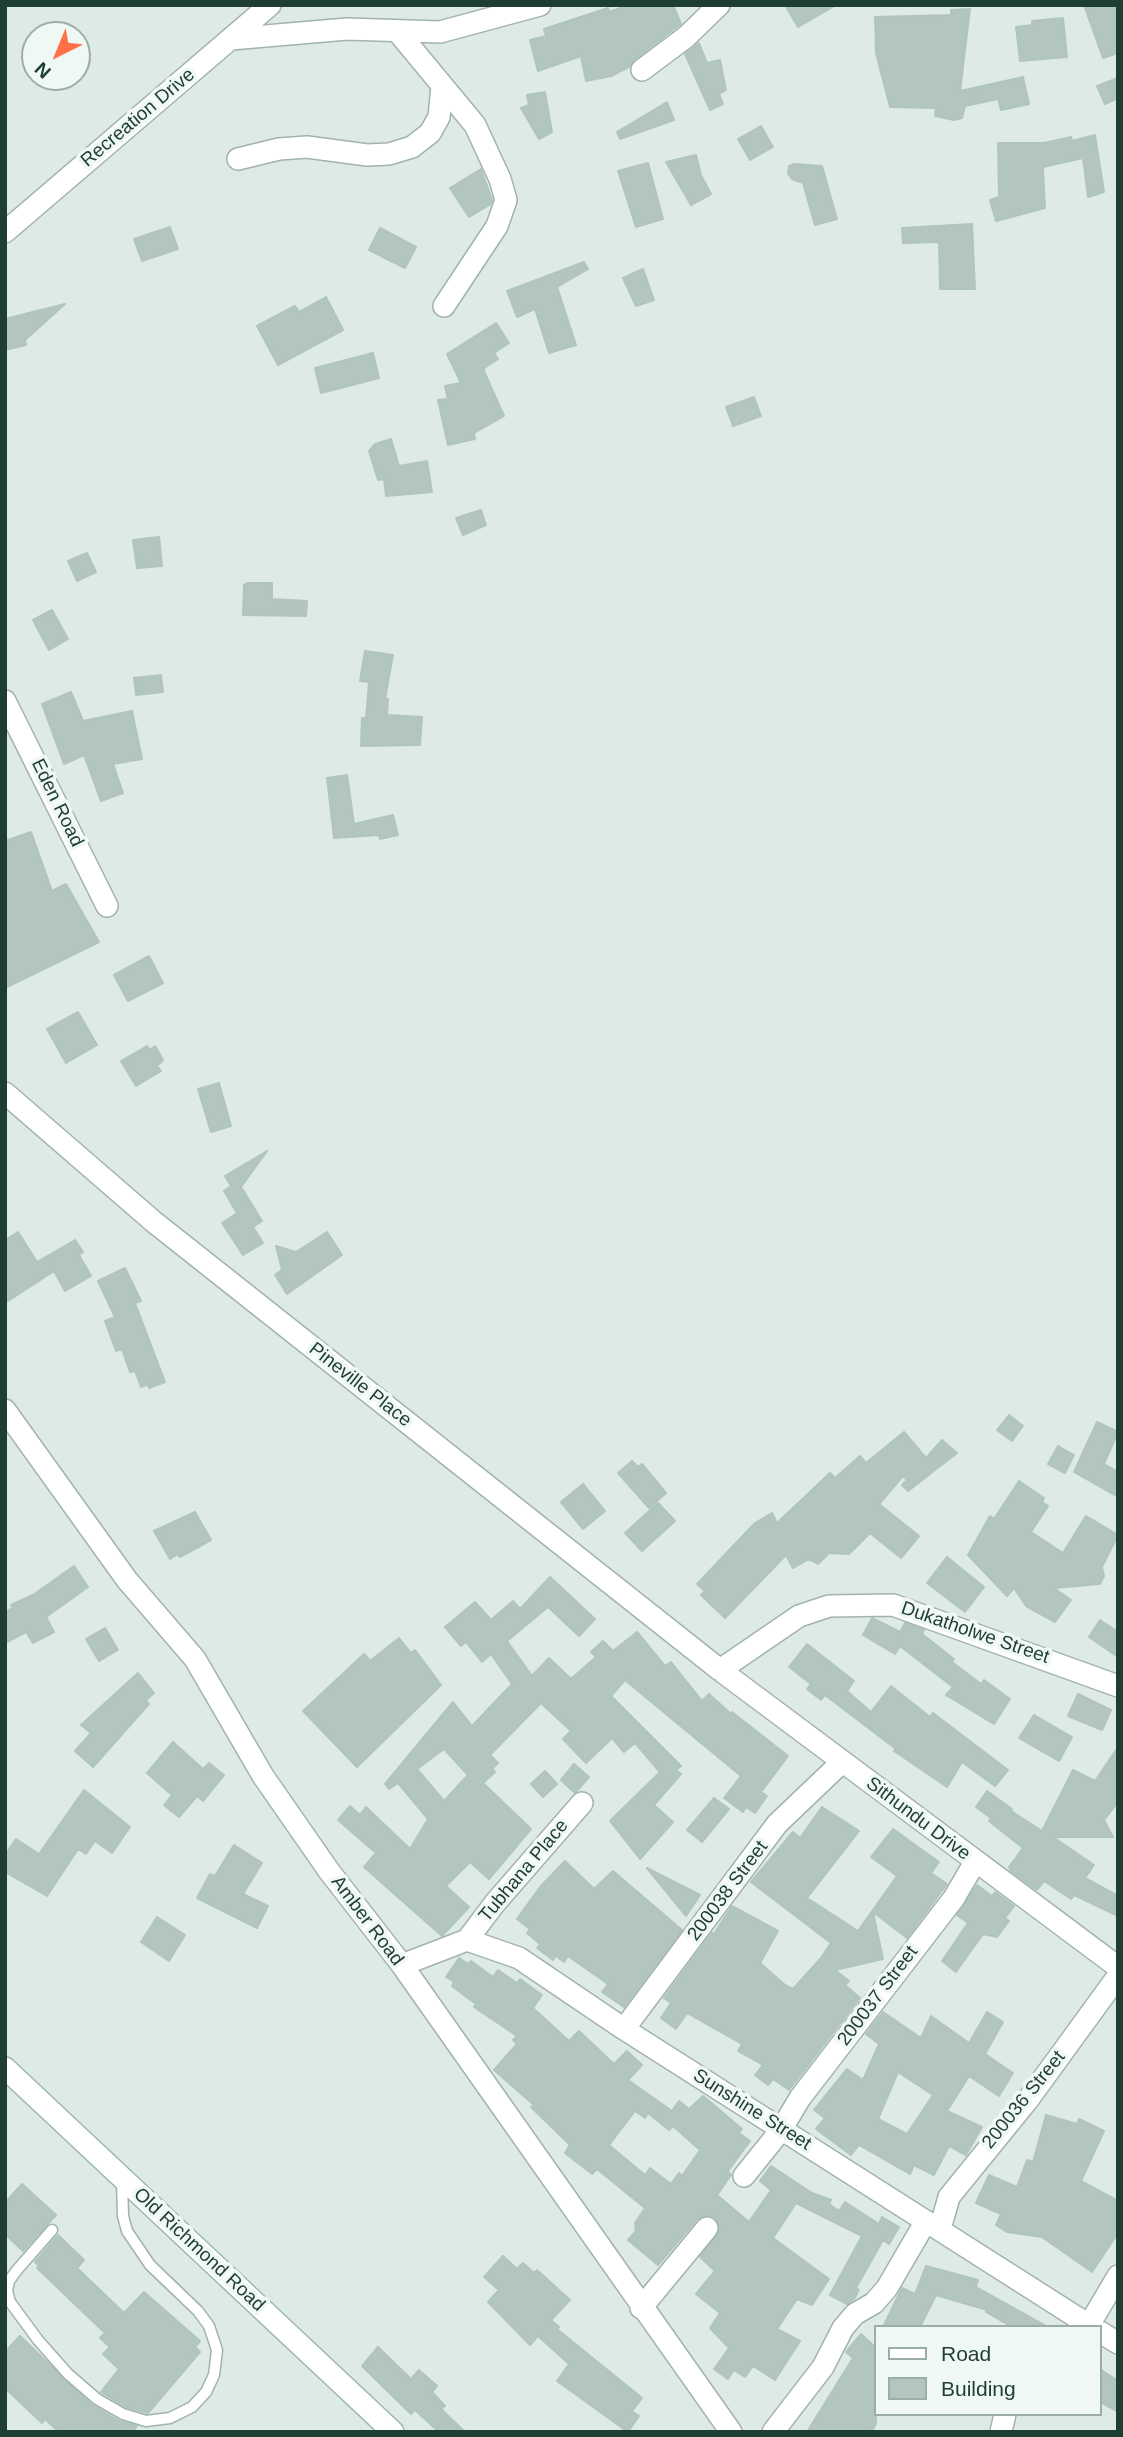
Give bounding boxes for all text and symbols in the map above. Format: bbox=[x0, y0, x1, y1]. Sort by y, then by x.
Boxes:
north arrow bbox=[21, 21, 91, 91]
text: N bbox=[31, 58, 55, 83]
street label: Recreation Drive bbox=[76, 64, 200, 172]
street label: Eden Road bbox=[26, 755, 88, 851]
street label: Pineville Place bbox=[304, 1338, 416, 1432]
street label: Dukatholwe Street bbox=[898, 1597, 1052, 1669]
street label: Sithundu Drive bbox=[861, 1772, 975, 1866]
street label: Tubhana Place bbox=[474, 1815, 574, 1927]
street label: 200038 Street bbox=[683, 1836, 773, 1946]
street label: Amber Road bbox=[326, 1872, 408, 1970]
street label: 200037 Street bbox=[833, 1941, 923, 2051]
street label: 200036 Street bbox=[978, 2046, 1070, 2154]
street label: Sunshine Street bbox=[689, 2065, 815, 2155]
street label: Old Richmond Road bbox=[129, 2183, 269, 2317]
legend bbox=[874, 2325, 1102, 2416]
text: Road bbox=[941, 2342, 991, 2365]
text: Building bbox=[941, 2377, 1016, 2400]

